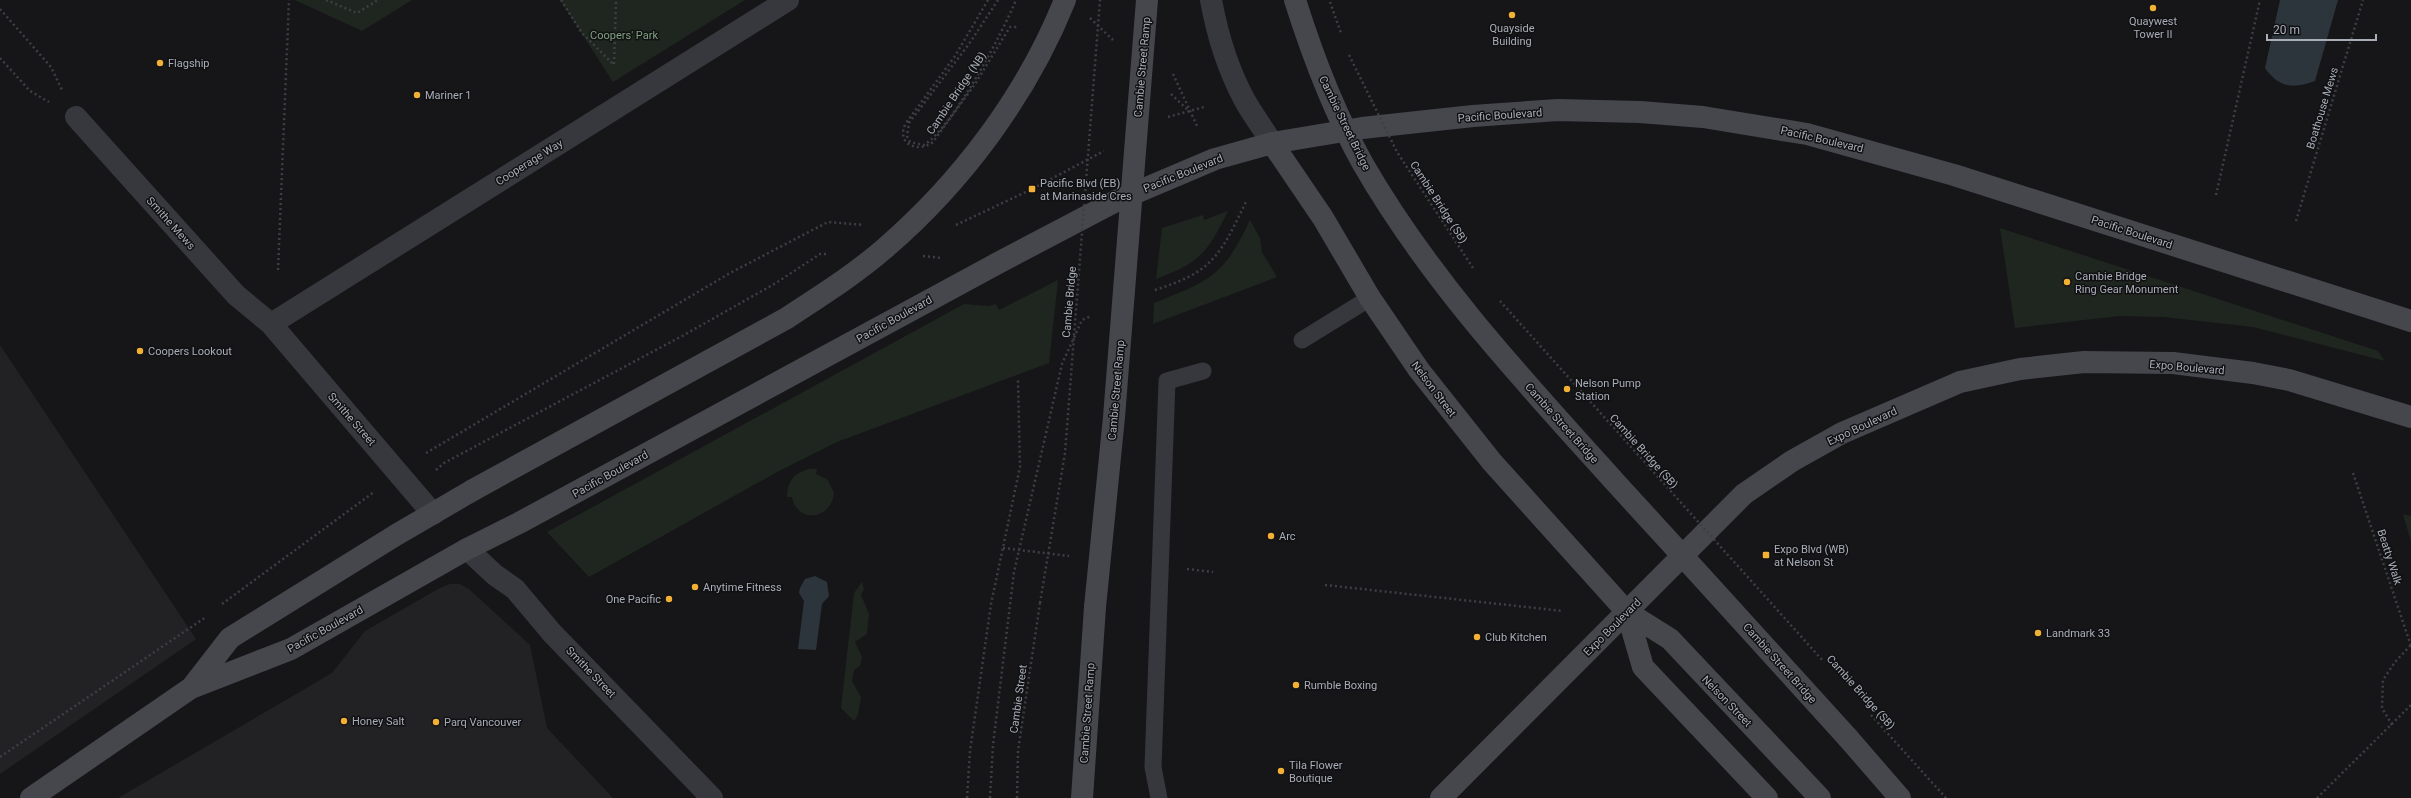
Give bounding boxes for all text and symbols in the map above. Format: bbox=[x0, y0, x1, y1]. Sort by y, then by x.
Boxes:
marker: Quaywest Tower II bbox=[2148, 3, 2158, 13]
marker: Quayside Building bbox=[1507, 10, 1517, 20]
place label: Quaywest Tower II bbox=[2129, 15, 2177, 41]
street label: Cambie Street Ramp bbox=[1132, 16, 1153, 118]
scale bar bbox=[2267, 16, 2376, 42]
place label: Quayside Building bbox=[1489, 22, 1535, 48]
text: 20 m bbox=[2273, 23, 2300, 37]
park label: Coopers' Park bbox=[590, 29, 658, 42]
street label: Cambie Bridge (NB) bbox=[924, 49, 989, 137]
place label: Flagship bbox=[168, 57, 210, 70]
marker: Flagship bbox=[155, 58, 165, 68]
street label: Boathouse Mews bbox=[2304, 65, 2341, 151]
street label: Cambie Street Bridge bbox=[1316, 74, 1373, 173]
place label: Mariner 1 bbox=[425, 89, 472, 102]
marker: Mariner 1 bbox=[412, 90, 422, 100]
street label: Pacific Boulevard bbox=[1457, 106, 1543, 125]
street label: Pacific Boulevard bbox=[1779, 124, 1865, 155]
street label: Cooperage Way bbox=[493, 136, 566, 188]
street label: Pacific Boulevard bbox=[1142, 152, 1225, 195]
street label: Cambie Bridge (SB) bbox=[1407, 159, 1470, 246]
place label: Pacific Blvd (EB) at Marinaside Cres bbox=[1040, 177, 1132, 203]
marker: Pacific Blvd (EB) at Marinaside Cres bbox=[1027, 184, 1037, 194]
street label: Smithe Mews bbox=[144, 194, 198, 253]
street label: Pacific Boulevard bbox=[2090, 213, 2174, 252]
street label: Cambie Bridge bbox=[1060, 266, 1079, 338]
place label: Cambie Bridge Ring Gear Monument bbox=[2075, 270, 2179, 296]
marker: Cambie Bridge Ring Gear Monument bbox=[2062, 277, 2072, 287]
street label: Pacific Boulevard bbox=[854, 293, 934, 346]
street label: Cambie Street Ramp bbox=[1106, 339, 1127, 441]
place label: Coopers Lookout bbox=[148, 345, 232, 358]
marker: Coopers Lookout bbox=[135, 346, 145, 356]
street label: Expo Boulevard bbox=[2149, 358, 2225, 377]
street label: Nelson Street bbox=[1409, 359, 1459, 420]
place label: Nelson Pump Station bbox=[1575, 377, 1641, 403]
street label: Cambie Street Bridge bbox=[1522, 381, 1601, 466]
marker: Nelson Pump Station bbox=[1562, 384, 1572, 394]
street label: Smithe Street bbox=[325, 390, 378, 449]
street label: Expo Boulevard bbox=[1825, 405, 1899, 448]
street label: Cambie Bridge (SB) bbox=[1607, 412, 1680, 491]
street label: Pacific Boulevard bbox=[570, 448, 650, 501]
street label: Beatty Walk bbox=[2374, 528, 2405, 587]
place label: Arc bbox=[1279, 530, 1296, 543]
marker: Arc bbox=[1266, 531, 1276, 541]
place label: Expo Blvd (WB) at Nelson St bbox=[1774, 543, 1849, 569]
marker: Expo Blvd (WB) at Nelson St bbox=[1761, 550, 1771, 560]
place label: Anytime Fitness bbox=[703, 581, 782, 594]
marker: Anytime Fitness bbox=[690, 582, 700, 592]
place label: One Pacific bbox=[606, 593, 661, 606]
marker: One Pacific bbox=[664, 594, 674, 604]
street label: Expo Boulevard bbox=[1581, 596, 1644, 659]
street label: Pacific Boulevard bbox=[285, 603, 365, 656]
street label: Cambie Street Bridge bbox=[1740, 621, 1819, 706]
place label: Landmark 33 bbox=[2046, 627, 2110, 640]
marker: Landmark 33 bbox=[2033, 628, 2043, 638]
place label: Club Kitchen bbox=[1485, 631, 1547, 644]
marker: Club Kitchen bbox=[1472, 632, 1482, 642]
street label: Smithe Street bbox=[563, 644, 619, 701]
street label: Cambie Bridge (SB) bbox=[1824, 653, 1897, 732]
street label: Cambie Street Ramp bbox=[1078, 662, 1097, 764]
street label: Cambie Street bbox=[1007, 663, 1030, 734]
street label: Nelson Street bbox=[1699, 673, 1755, 730]
place label: Rumble Boxing bbox=[1304, 679, 1377, 692]
marker: Rumble Boxing bbox=[1291, 680, 1301, 690]
place label: Honey Salt bbox=[352, 715, 405, 728]
marker: Honey Salt bbox=[339, 716, 349, 726]
place label: Parq Vancouver bbox=[444, 716, 521, 729]
marker: Parq Vancouver bbox=[431, 717, 441, 727]
place label: Tila Flower Boutique bbox=[1289, 759, 1343, 785]
marker: Tila Flower Boutique bbox=[1276, 766, 1286, 776]

